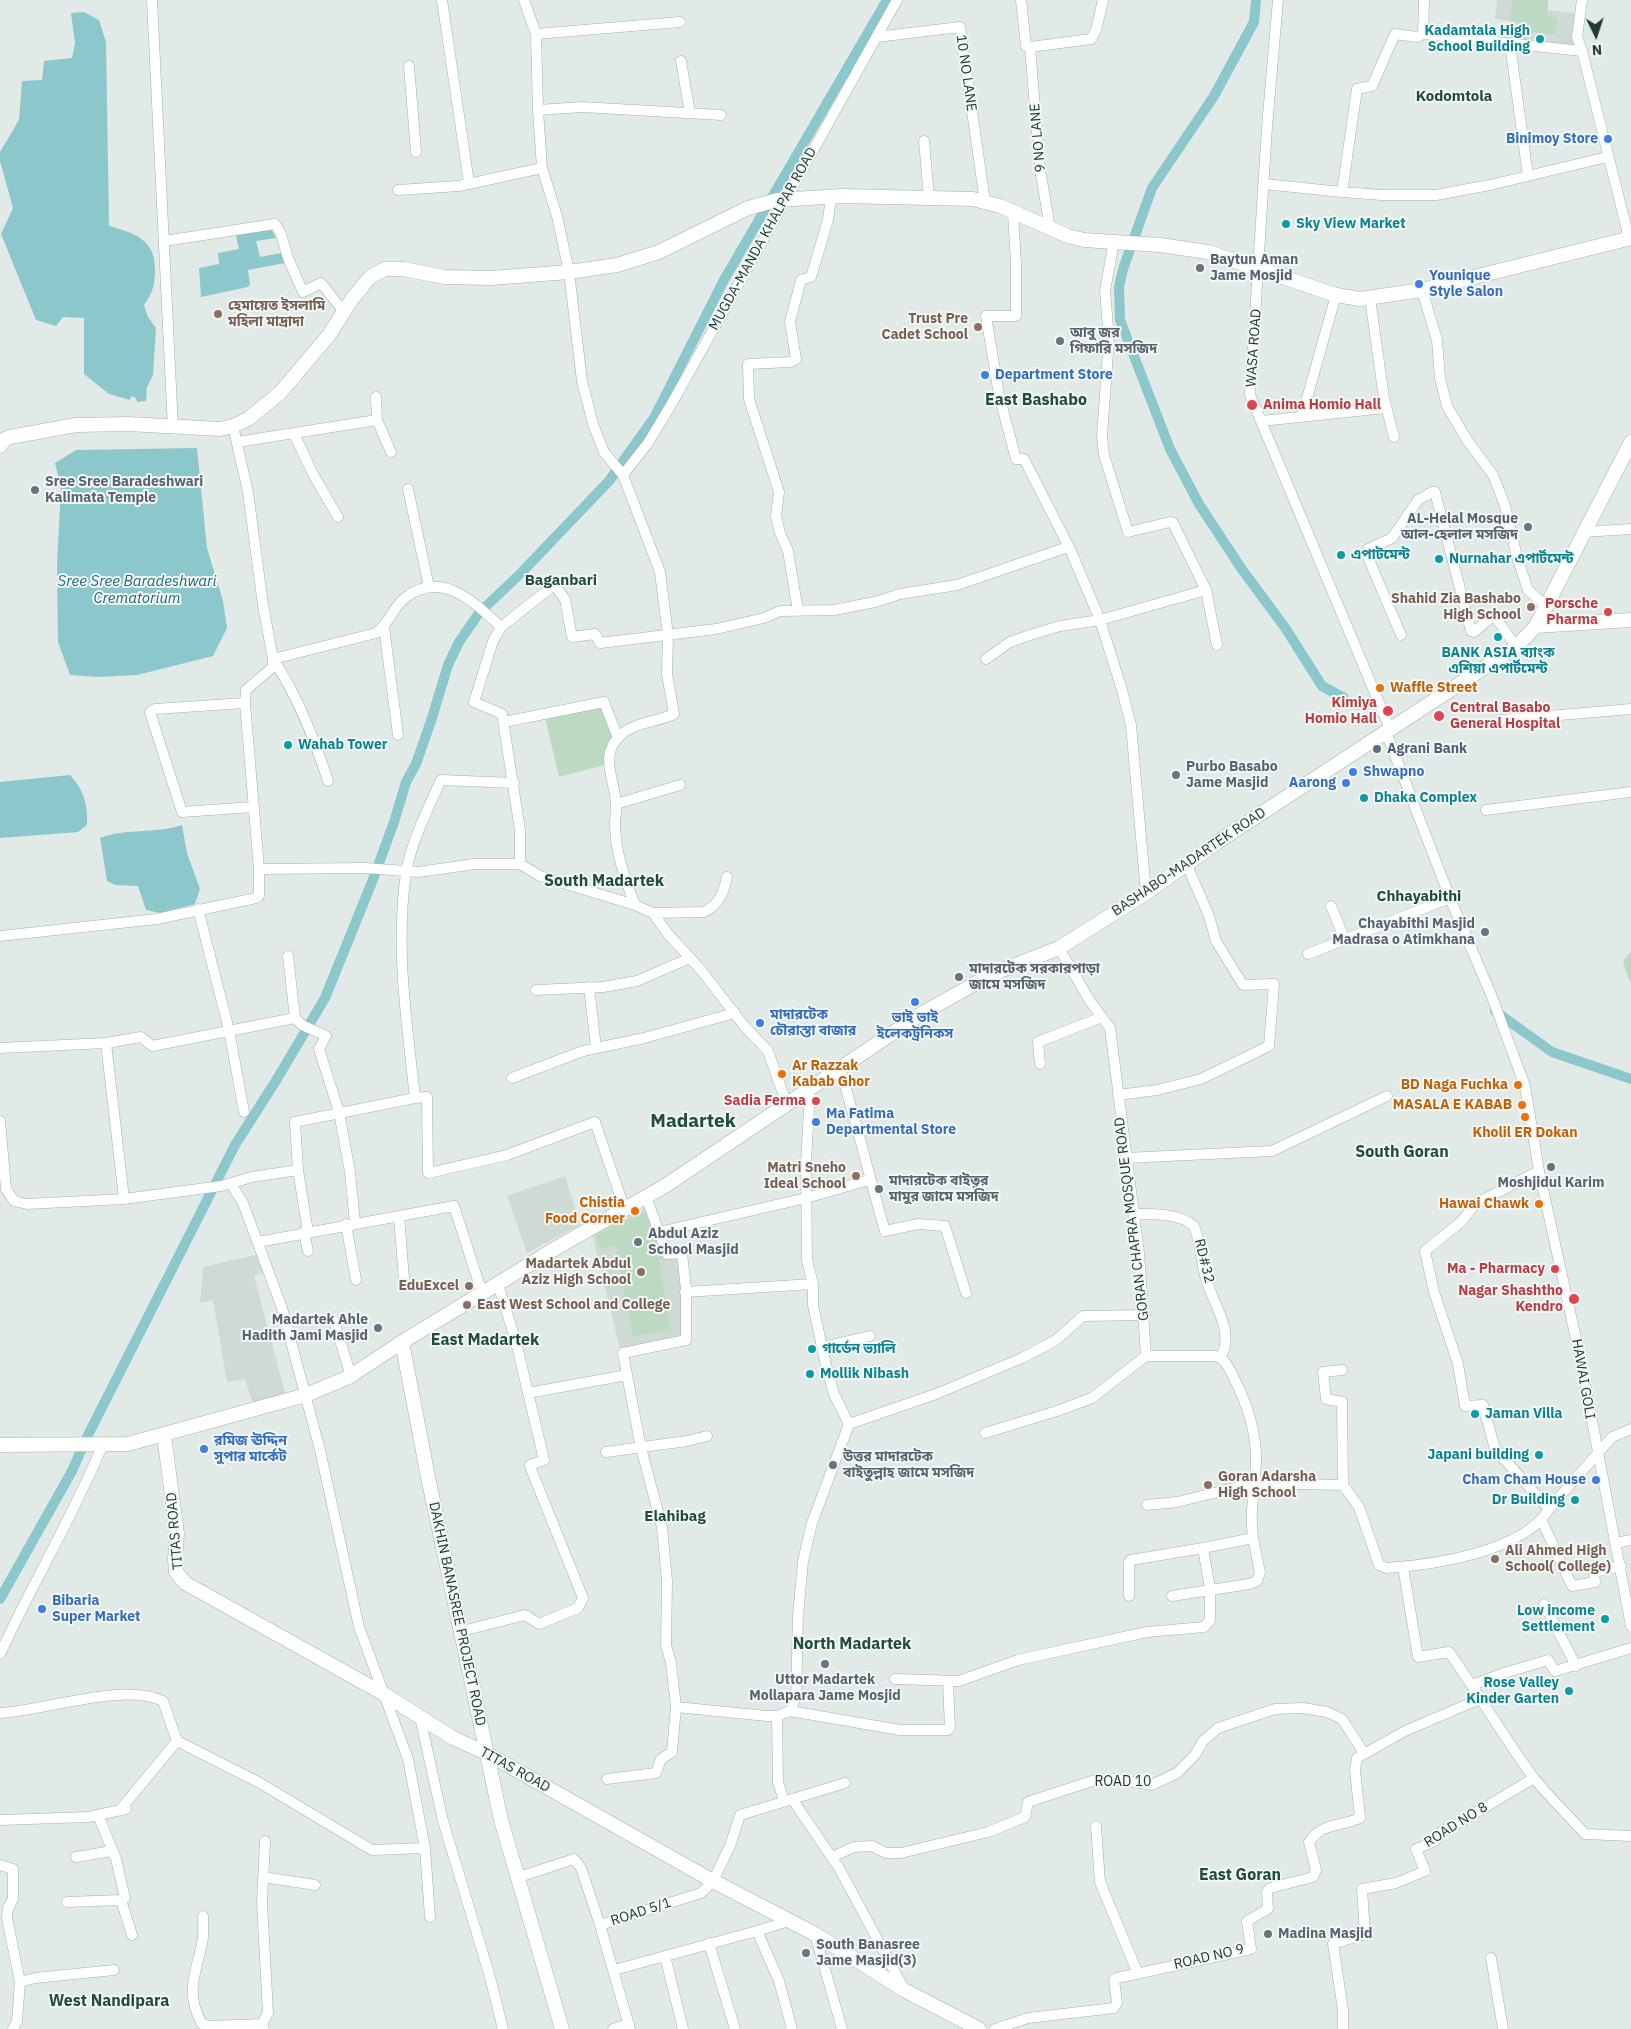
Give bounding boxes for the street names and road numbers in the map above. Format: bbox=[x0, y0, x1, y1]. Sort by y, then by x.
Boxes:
street label: 10 NO LANE bbox=[952, 33, 980, 113]
street label: 9 NO LANE bbox=[1027, 103, 1049, 173]
street label: MUGDA-MANDA KHALPAR ROAD bbox=[706, 145, 820, 333]
street label: WASA ROAD bbox=[1243, 308, 1265, 388]
street label: BASHABO-MADARTEK ROAD bbox=[1109, 804, 1269, 920]
street label: GORAN CHAPRA MOSQUE ROAD bbox=[1111, 1116, 1153, 1322]
street label: RD#32 bbox=[1190, 1237, 1218, 1285]
street label: HAWAI GOLI bbox=[1568, 1337, 1598, 1421]
street label: TITAS ROAD bbox=[163, 1492, 187, 1570]
street label: DAKHIN BANASREE PROJECT ROAD bbox=[425, 1500, 489, 1728]
street label: TITAS ROAD bbox=[477, 1744, 553, 1796]
street label: ROAD 10 bbox=[1095, 1774, 1151, 1790]
street label: ROAD NO 8 bbox=[1421, 1799, 1491, 1851]
street label: ROAD 5/1 bbox=[609, 1894, 673, 1930]
street label: ROAD NO 9 bbox=[1172, 1941, 1246, 1973]

